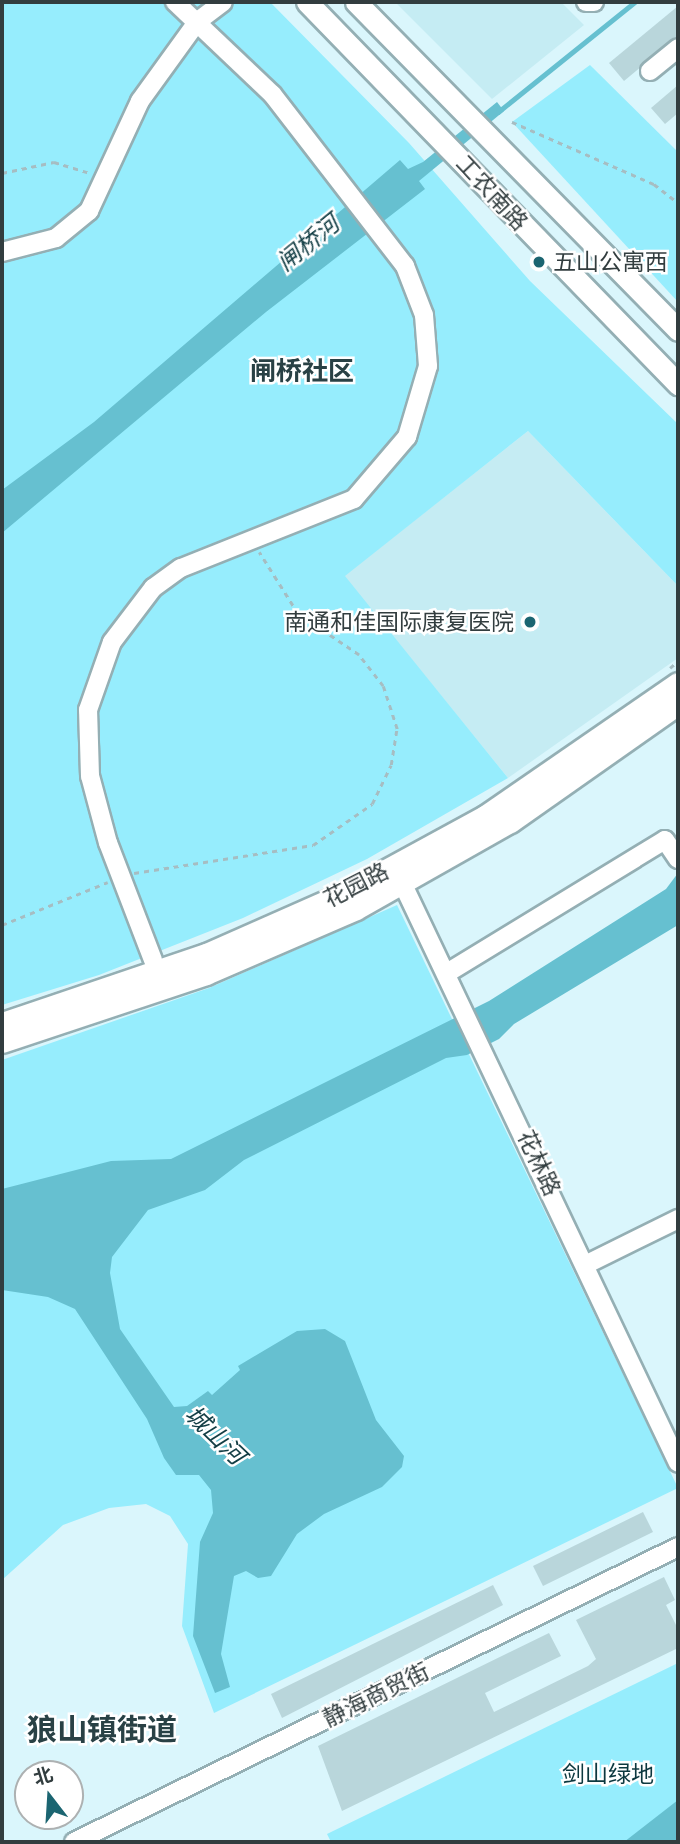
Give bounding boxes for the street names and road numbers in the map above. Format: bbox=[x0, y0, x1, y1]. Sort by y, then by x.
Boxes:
street label: 工农南路 bbox=[451, 150, 533, 236]
street label: 花园路 bbox=[319, 857, 393, 913]
street label: 花林路 bbox=[512, 1126, 566, 1200]
street label: 静海商贸街 bbox=[318, 1657, 434, 1733]

